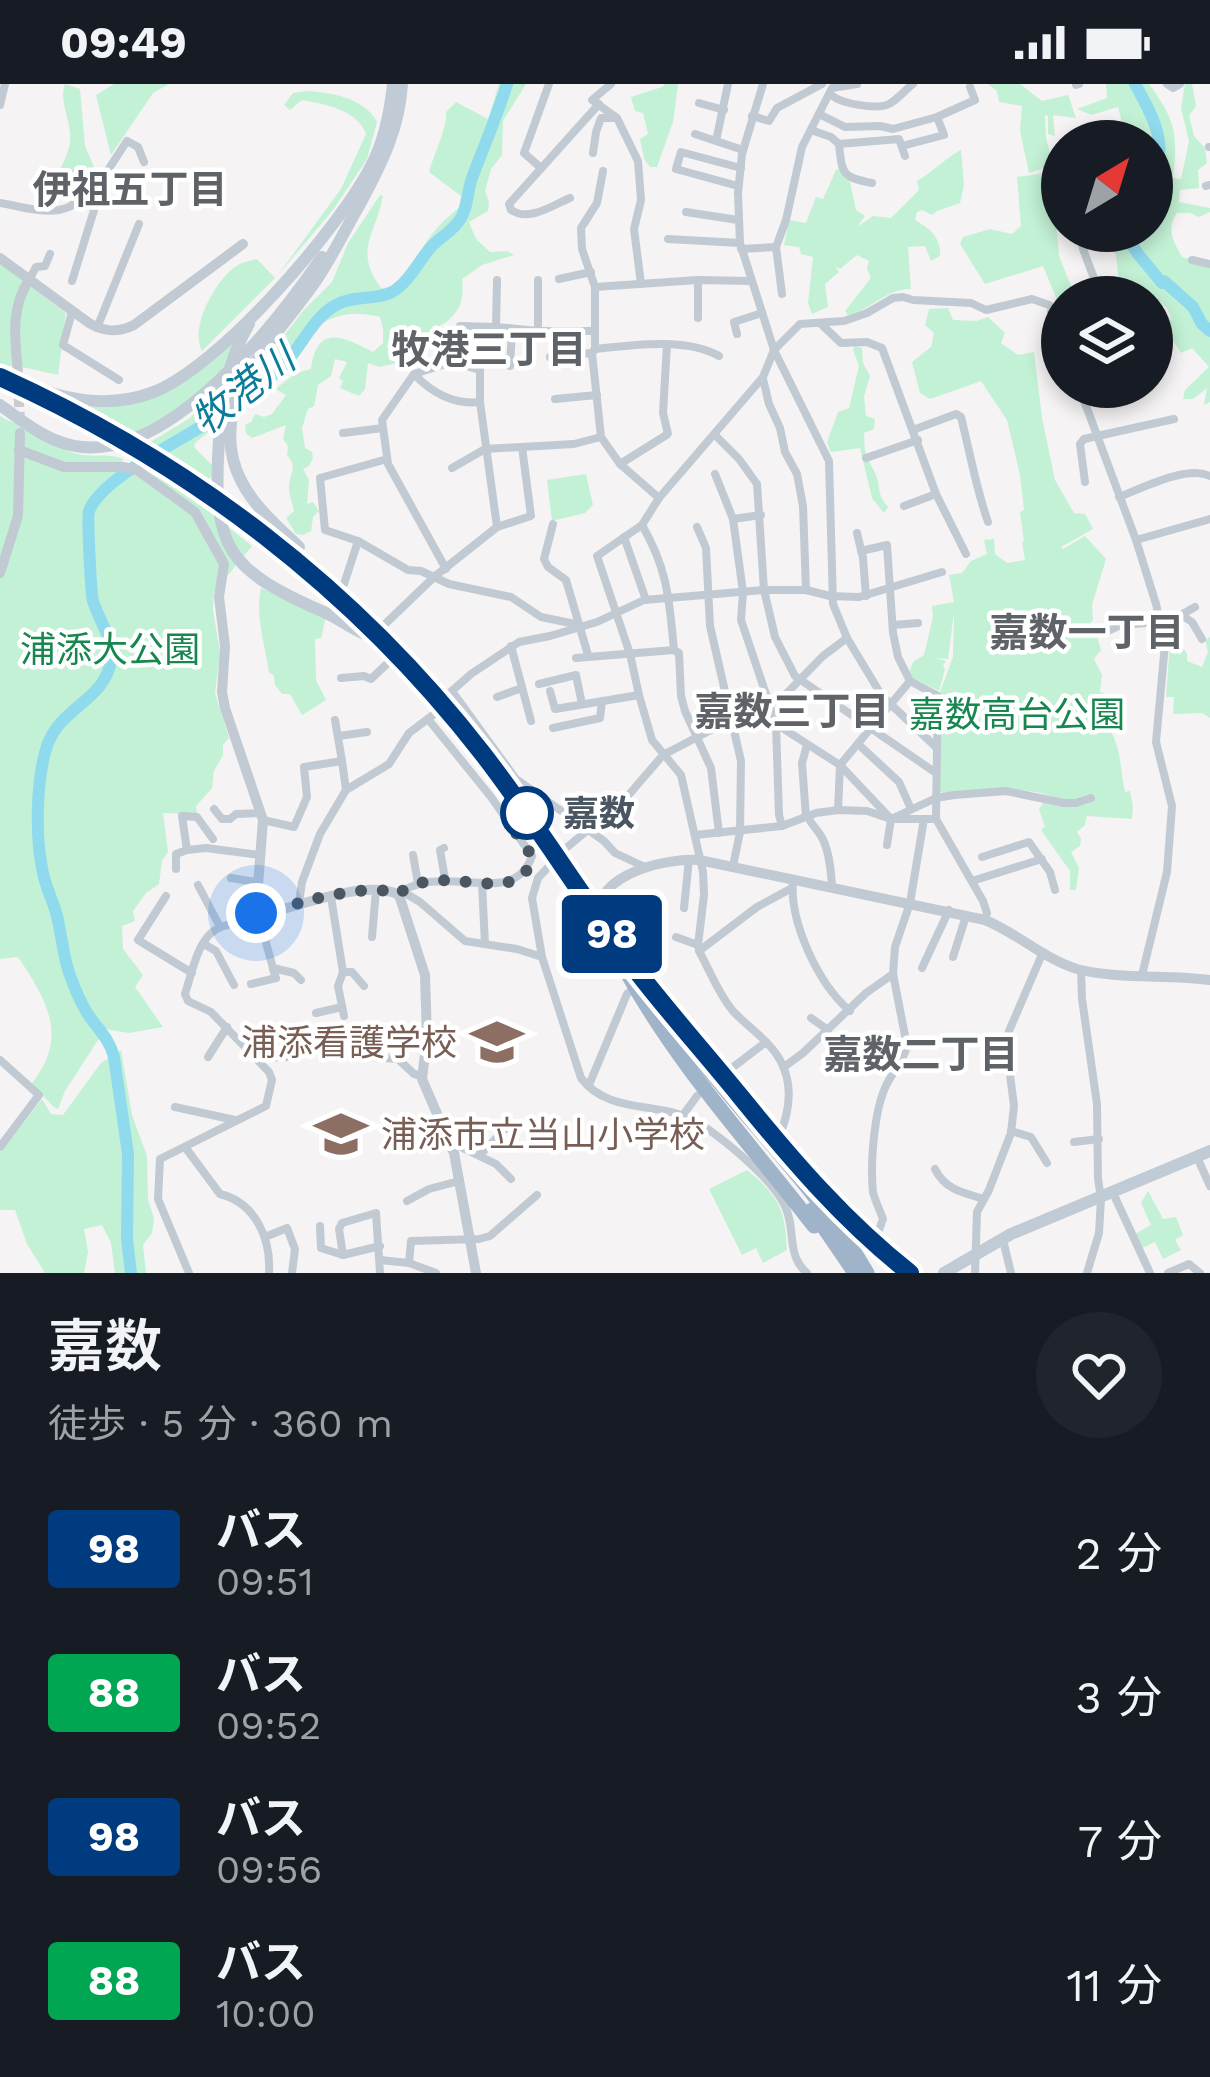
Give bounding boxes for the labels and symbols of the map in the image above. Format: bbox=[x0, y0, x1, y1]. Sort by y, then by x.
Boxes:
north arrow bbox=[1041, 120, 1173, 252]
district label: 伊祖五丁目 bbox=[32, 167, 228, 212]
district label: 牧港三丁目 bbox=[391, 327, 587, 372]
water label: 牧港川 bbox=[183, 333, 306, 443]
district label: 嘉数一丁目 bbox=[989, 610, 1185, 655]
park label: 浦添大公園 bbox=[20, 629, 200, 671]
district label: 嘉数三丁目 bbox=[694, 689, 890, 734]
park label: 嘉数高台公園 bbox=[909, 694, 1125, 736]
marker: 嘉数 bbox=[502, 788, 552, 838]
place label: 嘉数 bbox=[563, 793, 635, 835]
your location bbox=[226, 883, 286, 943]
line badge: 98 bbox=[558, 895, 666, 973]
school or university icon: 浦添看護学校 bbox=[468, 1013, 526, 1071]
place label: 浦添看護学校 bbox=[241, 1022, 457, 1064]
district label: 嘉数二丁目 bbox=[823, 1032, 1019, 1077]
school or university icon: 浦添市立当山小学校 bbox=[312, 1105, 370, 1163]
place label: 浦添市立当山小学校 bbox=[381, 1114, 705, 1156]

